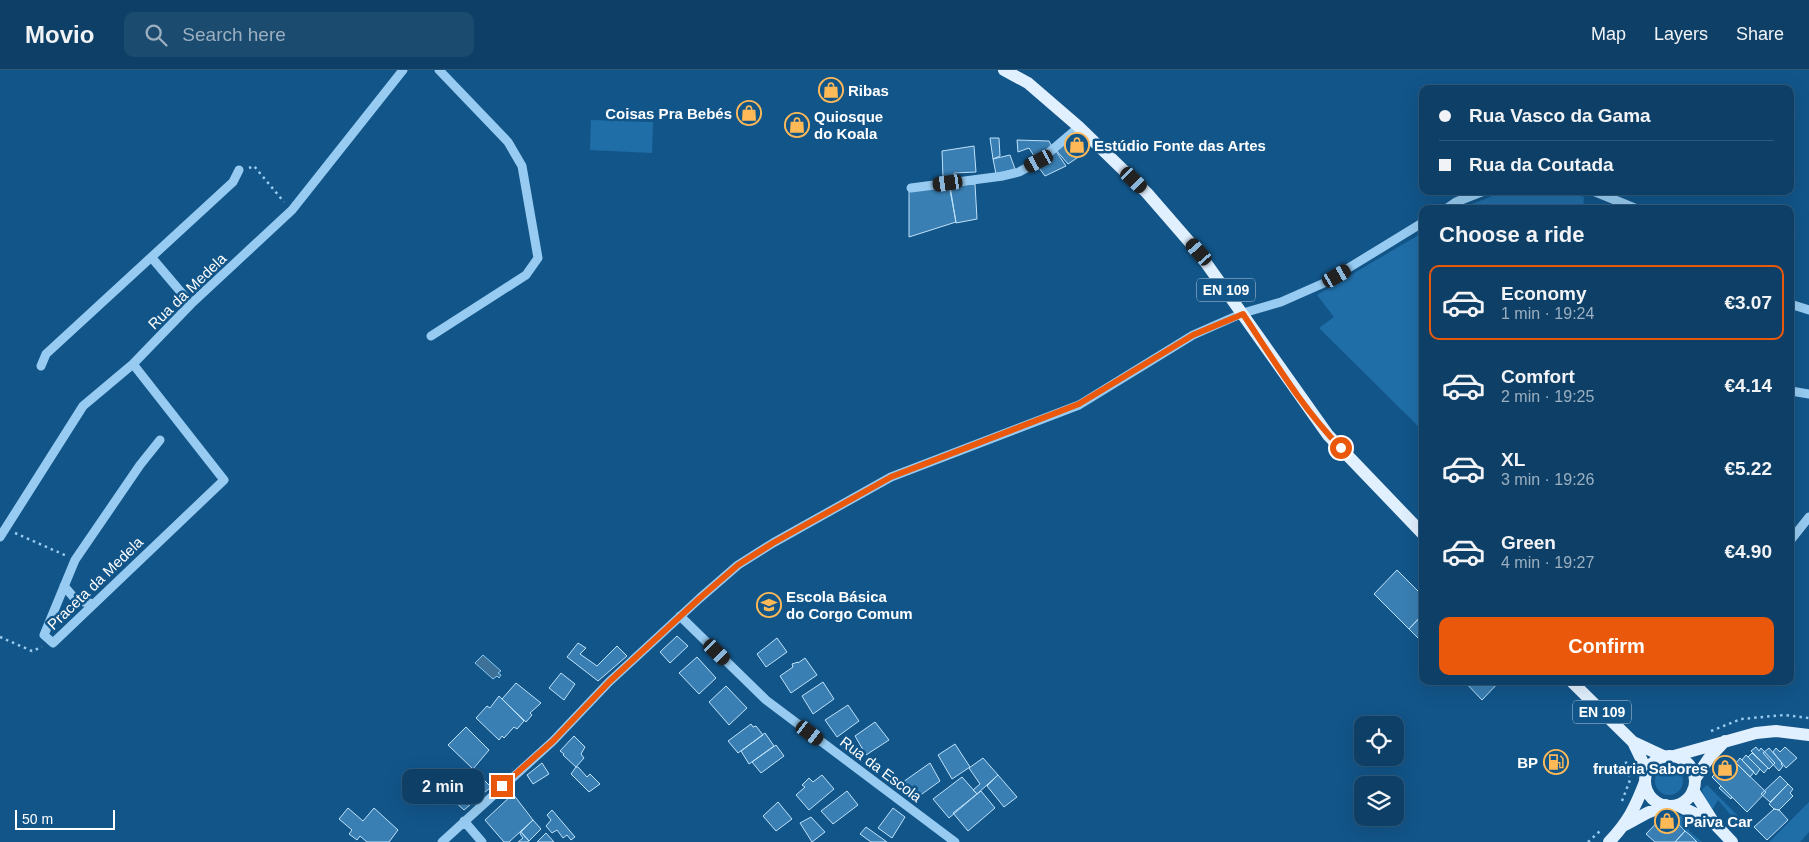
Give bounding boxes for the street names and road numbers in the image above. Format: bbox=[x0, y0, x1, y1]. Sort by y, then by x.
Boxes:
street label: Rua da Medela bbox=[145, 249, 230, 332]
road number: EN 109 bbox=[1197, 278, 1255, 302]
street label: Praceta da Medela bbox=[44, 533, 147, 633]
road number: EN 109 bbox=[1573, 700, 1631, 724]
street label: Rua da Escola bbox=[837, 733, 926, 806]

